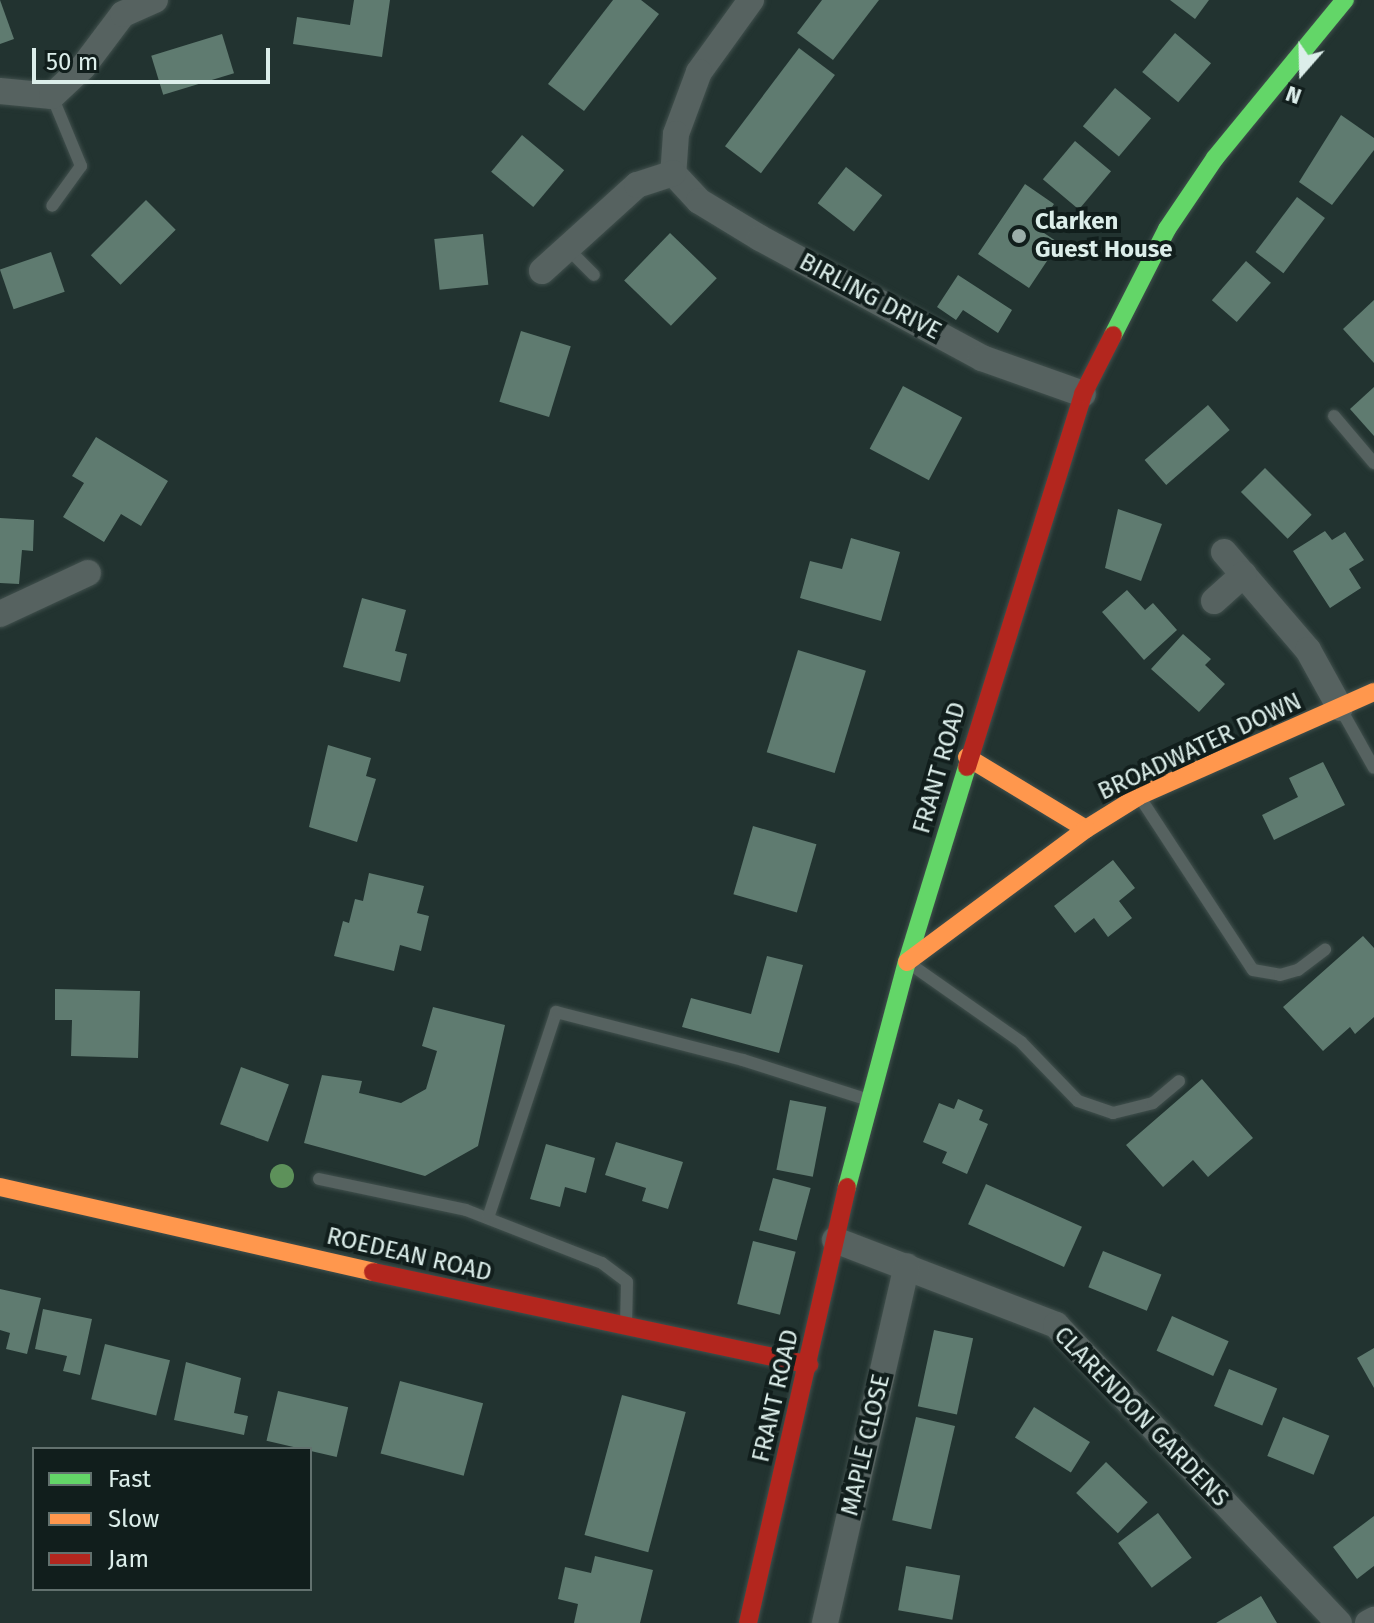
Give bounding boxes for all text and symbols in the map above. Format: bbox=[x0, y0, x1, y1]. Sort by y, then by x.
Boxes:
scale bar bbox=[36, 32, 274, 82]
north arrow bbox=[1262, 32, 1342, 112]
text: 50 m bbox=[46, 48, 98, 76]
text: N bbox=[1282, 80, 1305, 110]
place label: Clarken Guest House bbox=[1035, 208, 1173, 264]
marker: Clarken Guest House bbox=[1010, 227, 1028, 245]
street label: BIRLING DRIVE bbox=[794, 248, 946, 346]
street label: BROADWATER DOWN bbox=[1094, 687, 1306, 807]
street label: FRANT ROAD bbox=[908, 699, 972, 837]
street label: ROEDEAN ROAD bbox=[324, 1222, 494, 1288]
street label: CLARENDON GARDENS bbox=[1048, 1321, 1234, 1513]
street label: FRANT ROAD bbox=[747, 1327, 805, 1465]
street label: MAPLE CLOSE bbox=[836, 1371, 896, 1519]
legend bbox=[32, 1447, 312, 1591]
text: Fast bbox=[108, 1465, 151, 1493]
text: Slow bbox=[108, 1505, 159, 1533]
text: Jam bbox=[108, 1545, 149, 1573]

